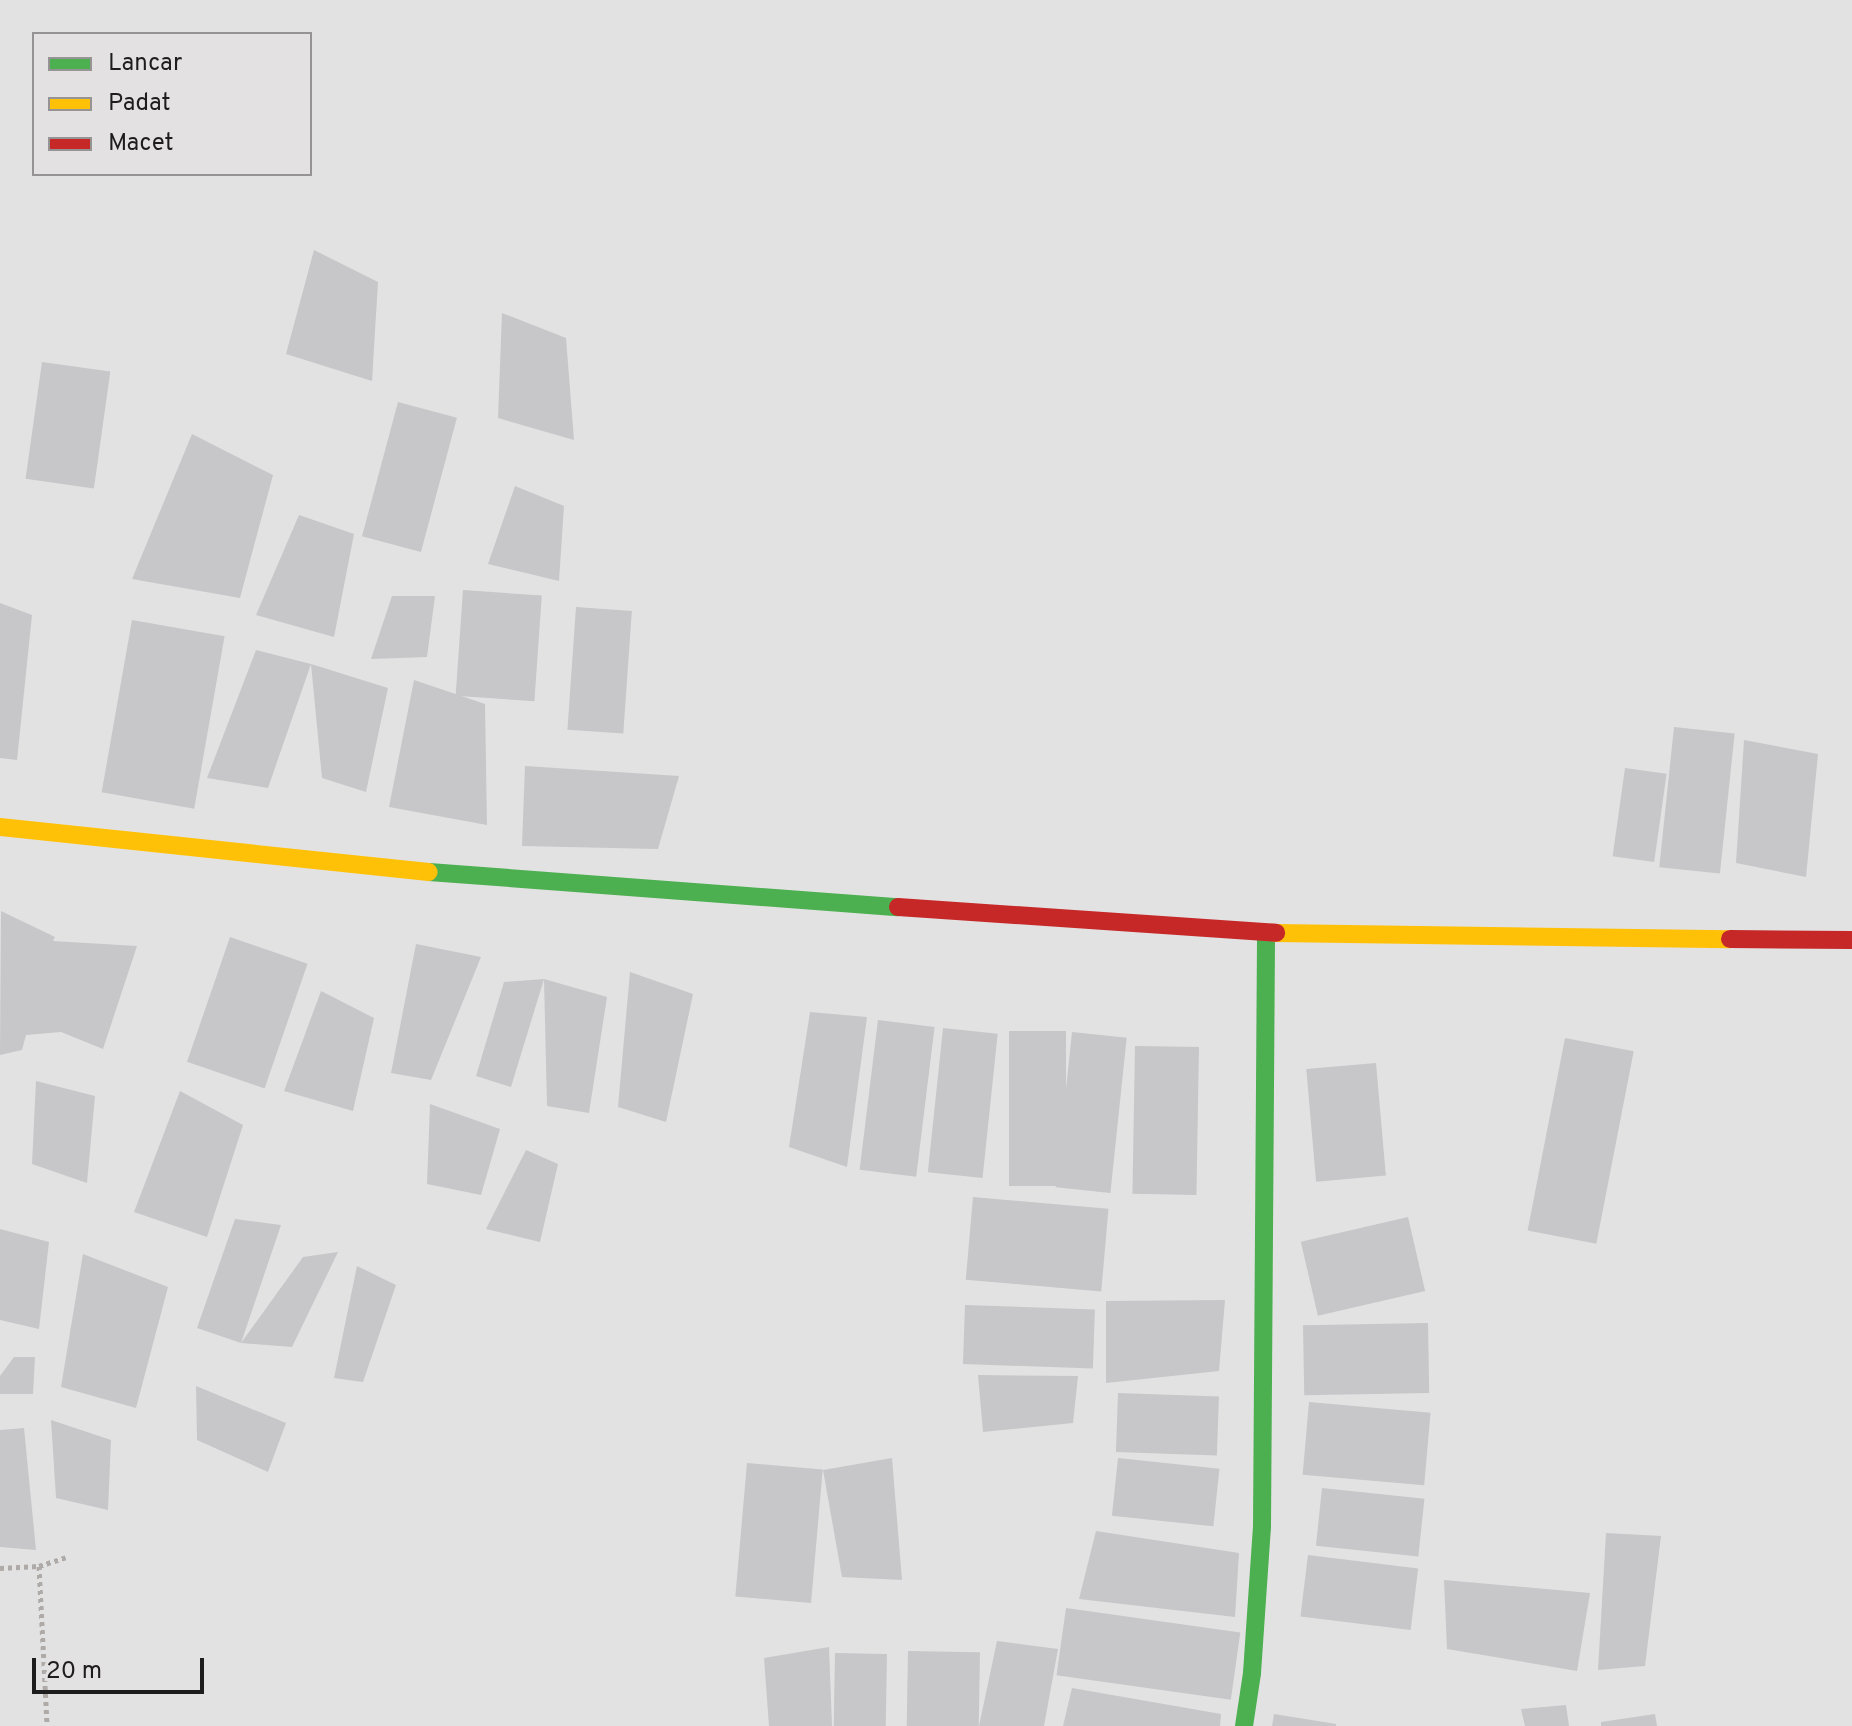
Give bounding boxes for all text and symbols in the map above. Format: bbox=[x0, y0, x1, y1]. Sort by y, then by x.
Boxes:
legend bbox=[32, 32, 312, 176]
text: Lancar bbox=[108, 49, 182, 79]
text: Padat bbox=[108, 89, 170, 119]
text: Macet bbox=[108, 129, 174, 159]
scale bar bbox=[36, 1642, 208, 1692]
text: 20 m bbox=[46, 1657, 102, 1687]

